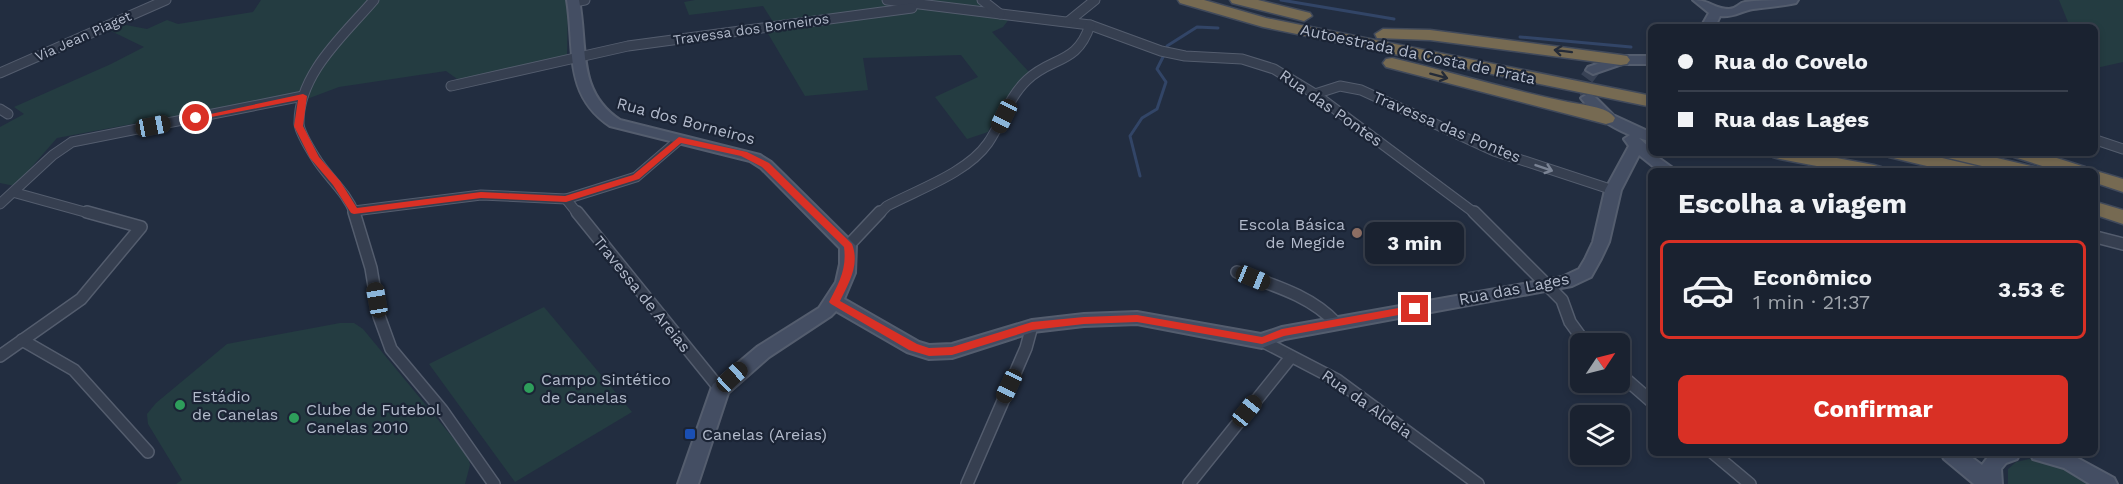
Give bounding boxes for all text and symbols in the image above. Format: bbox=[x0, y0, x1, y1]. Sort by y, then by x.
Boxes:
street label: Via Jean Piaget bbox=[32, 8, 134, 64]
street label: Travessa dos Borneiros bbox=[672, 10, 830, 48]
street label: Autoestrada da Costa de Prata bbox=[1299, 20, 1537, 88]
one-way arrow bbox=[1553, 46, 1573, 57]
text: Rua do Covelo bbox=[1714, 49, 1868, 74]
street label: Rua das Pontes bbox=[1276, 66, 1386, 150]
one-way arrow bbox=[1430, 71, 1449, 82]
street label: Travessa das Pontes bbox=[1370, 87, 1524, 167]
street label: Rua dos Borneiros bbox=[615, 93, 757, 149]
car bbox=[988, 96, 1020, 136]
route start bbox=[182, 104, 209, 131]
text: Rua das Lages bbox=[1714, 107, 1869, 132]
car bbox=[134, 114, 172, 138]
one-way arrow bbox=[1534, 163, 1553, 174]
text: Escolha a viagem bbox=[1678, 188, 1907, 220]
place label: Escola Básica de Megide bbox=[1239, 215, 1345, 252]
callout: 3 min bbox=[1366, 222, 1464, 264]
marker: Escola Básica de Megide bbox=[1350, 226, 1364, 240]
text: 3 min bbox=[1387, 231, 1442, 255]
street label: Travessa de Areias bbox=[589, 232, 695, 356]
car bbox=[1233, 263, 1273, 293]
icon: car bbox=[1681, 263, 1735, 317]
text: Econômico bbox=[1753, 265, 1872, 290]
street label: Rua das Lages bbox=[1457, 269, 1571, 309]
text: 3.53 € bbox=[1998, 277, 2065, 302]
car bbox=[365, 281, 389, 319]
text: 1 min · 21:37 bbox=[1753, 290, 1870, 314]
route end bbox=[1401, 295, 1428, 322]
north arrow bbox=[1570, 333, 1630, 393]
map controls bbox=[1570, 333, 1630, 465]
car bbox=[713, 358, 751, 396]
car bbox=[993, 366, 1025, 406]
street label: Rua da Aldeia bbox=[1318, 366, 1416, 442]
place label: Campo Sintético de Canelas bbox=[541, 370, 671, 407]
button: Confirmar bbox=[1678, 375, 2068, 444]
marker: Campo Sintético de Canelas bbox=[522, 381, 536, 395]
place label: Estádio de Canelas bbox=[192, 387, 278, 424]
car bbox=[1229, 391, 1265, 431]
marker: Estádio de Canelas bbox=[173, 398, 187, 412]
place label: Clube de Futebol Canelas 2010 bbox=[306, 400, 441, 437]
button: layers bbox=[1570, 405, 1630, 465]
marker: Clube de Futebol Canelas 2010 bbox=[287, 411, 301, 425]
place label: Canelas (Areias) bbox=[702, 425, 827, 444]
marker: Canelas (Areias) bbox=[683, 427, 697, 441]

